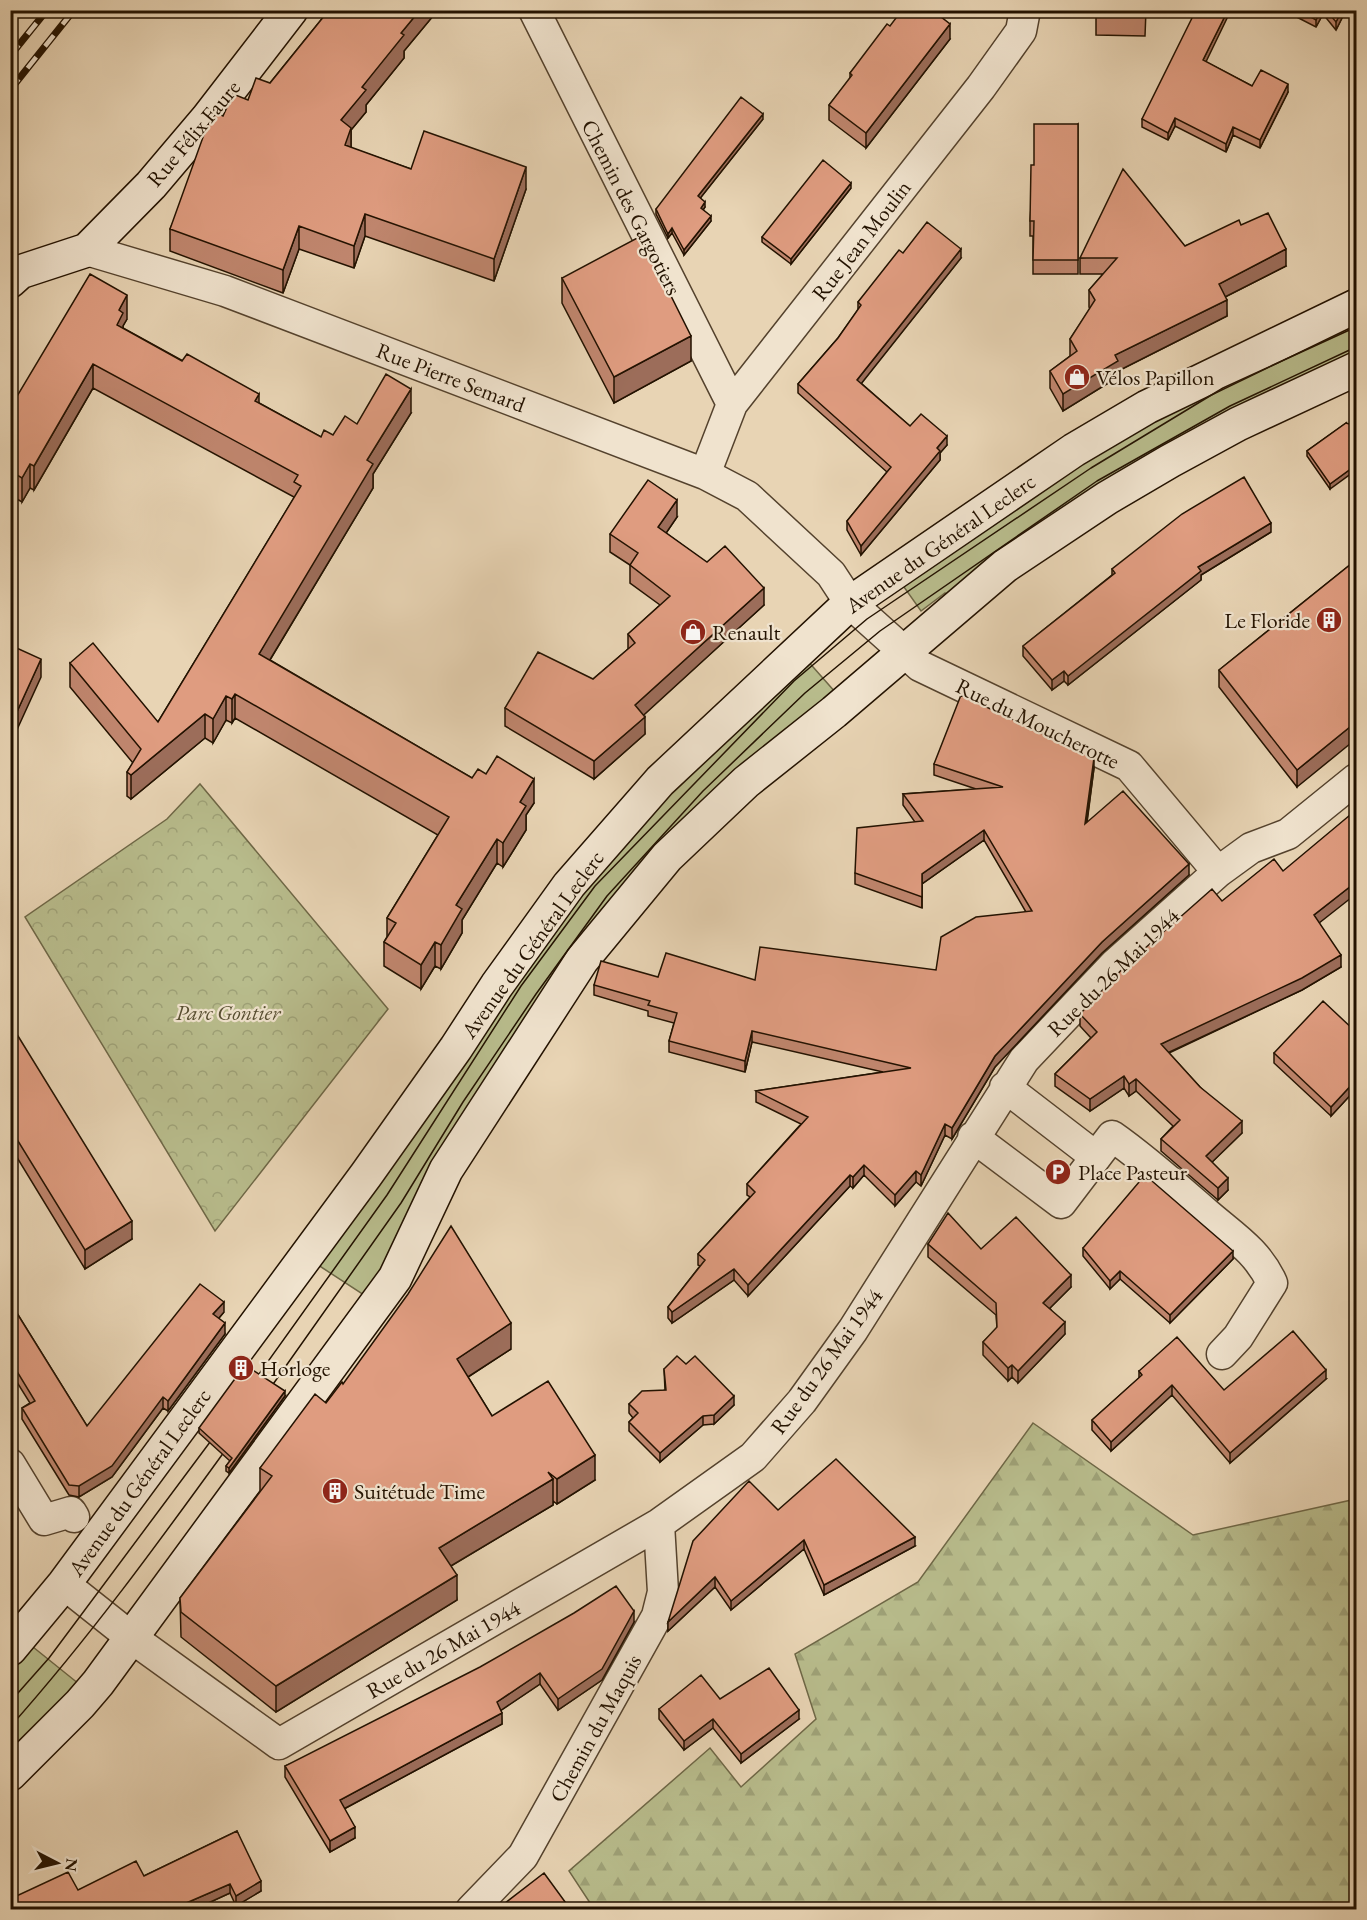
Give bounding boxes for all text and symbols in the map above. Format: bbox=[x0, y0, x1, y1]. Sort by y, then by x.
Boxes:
street label: Rue Félix Faure bbox=[140, 74, 247, 193]
street label: Chemin des Gargotiers bbox=[575, 115, 688, 300]
street label: Rue Jean Moulin bbox=[805, 174, 918, 306]
street label: Rue Pierre Semard bbox=[372, 336, 530, 419]
shop icon: Vélos Papillon bbox=[1062, 362, 1092, 392]
place label: Vélos Papillon bbox=[1096, 363, 1215, 392]
street label: Avenue du Général Leclerc bbox=[839, 467, 1041, 621]
building icon: Le Floride bbox=[1314, 605, 1344, 635]
place label: Le Floride bbox=[1224, 606, 1310, 635]
shop icon: Renault bbox=[678, 617, 708, 647]
place label: Renault bbox=[712, 618, 781, 647]
street label: Rue du Moucherotte bbox=[951, 671, 1125, 776]
street label: Avenue du Général Leclerc bbox=[454, 844, 610, 1045]
street label: Rue du 26 Mai 1944 bbox=[1041, 902, 1186, 1043]
park label: Parc Gontier bbox=[176, 998, 282, 1027]
parking icon: Place Pasteur bbox=[1043, 1157, 1073, 1187]
place label: Place Pasteur bbox=[1078, 1158, 1188, 1187]
street label: Rue du 26 Mai 1944 bbox=[764, 1282, 889, 1440]
building icon: Horloge bbox=[226, 1353, 256, 1383]
place label: Horloge bbox=[260, 1354, 331, 1383]
street label: Avenue du Général Leclerc bbox=[61, 1382, 217, 1583]
building icon: Suitétude Time bbox=[320, 1476, 350, 1506]
place label: Suitétude Time bbox=[354, 1477, 486, 1506]
street label: Rue du 26 Mai 1944 bbox=[361, 1593, 526, 1705]
street label: Chemin du Maquis bbox=[543, 1649, 648, 1807]
north arrow bbox=[27, 1833, 87, 1893]
text: N bbox=[60, 1857, 83, 1873]

